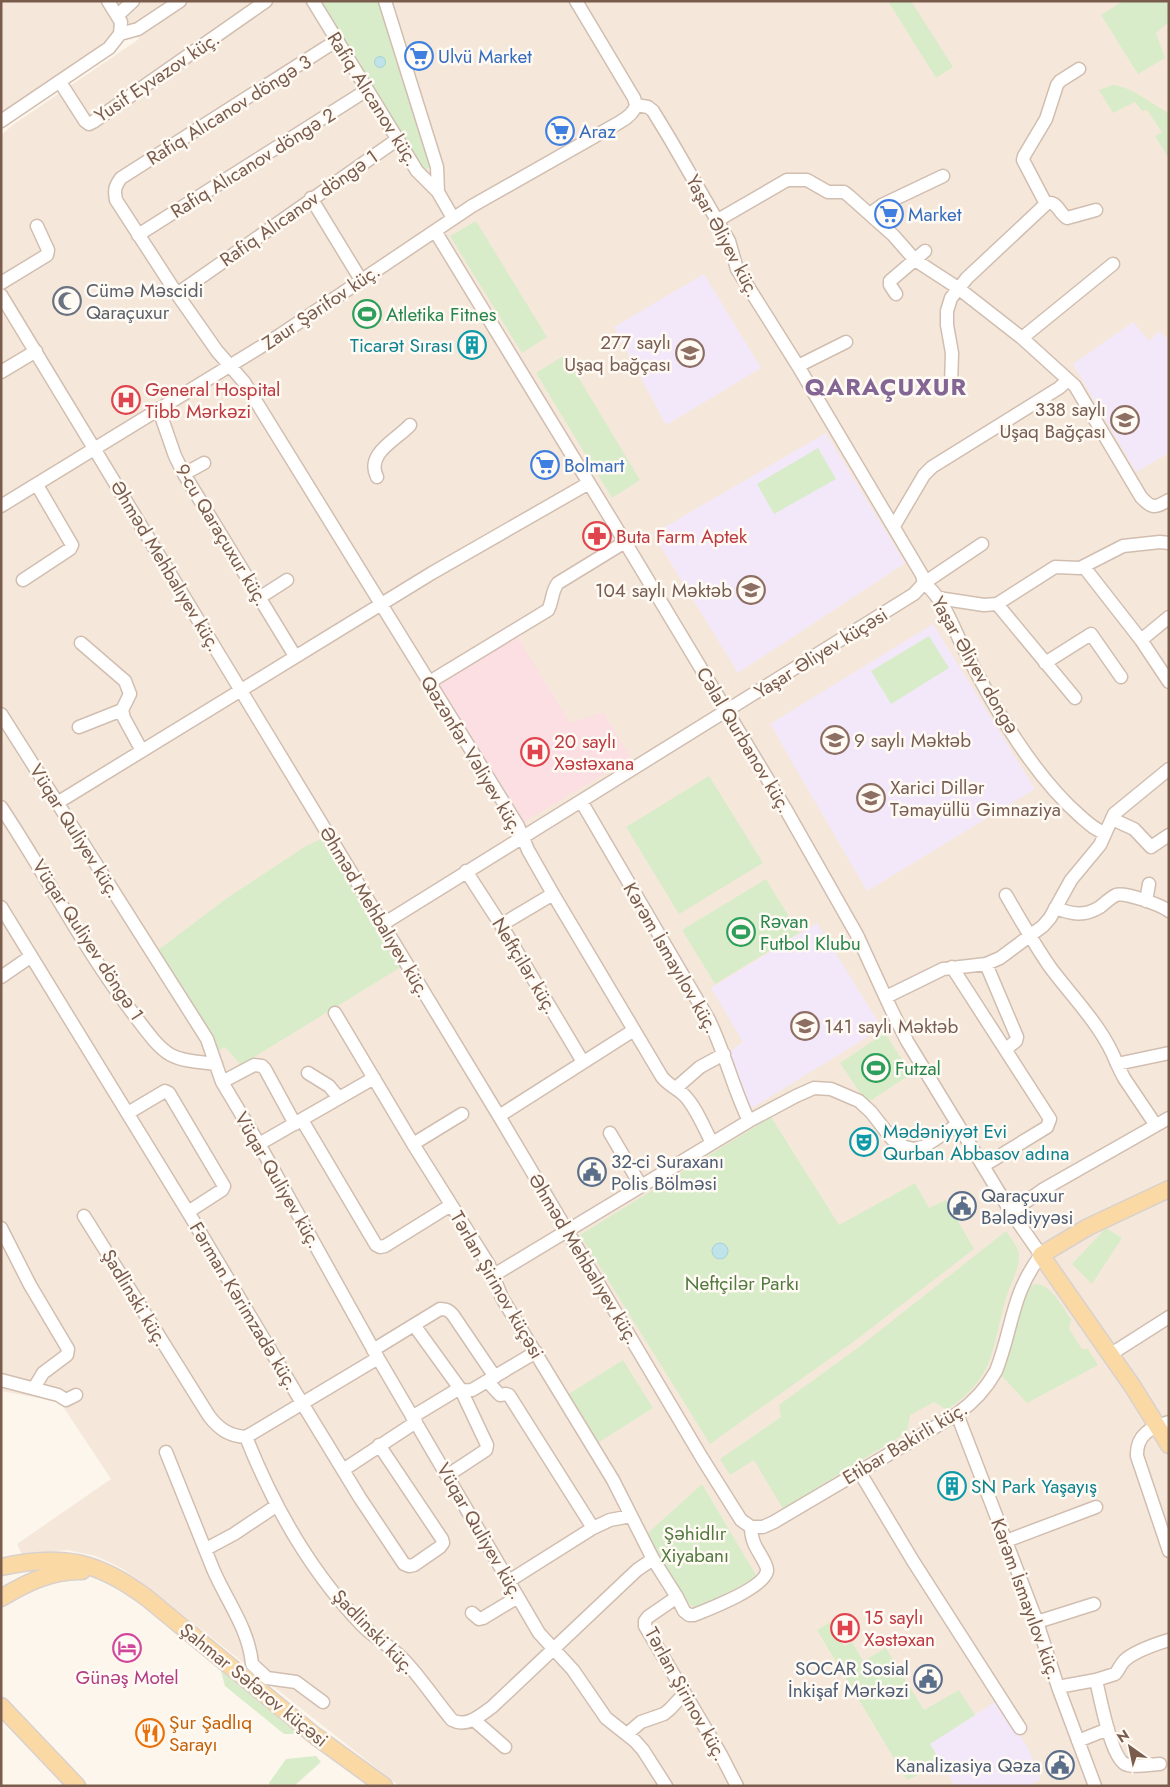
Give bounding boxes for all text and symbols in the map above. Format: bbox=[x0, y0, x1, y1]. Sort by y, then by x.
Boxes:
street label: Yusif Eyvazov küç. bbox=[89, 25, 225, 129]
street label: Rafiq Alıcanov küç. bbox=[321, 27, 425, 171]
supermarket icon: Ulvü Market bbox=[404, 41, 434, 71]
place label: Ulvü Market bbox=[438, 43, 532, 70]
street label: Rafiq Alıcanov döngə 3 bbox=[141, 48, 317, 172]
street label: Rafiq Alıcanov döngə 2 bbox=[165, 101, 341, 225]
supermarket icon: Araz bbox=[545, 116, 575, 146]
place label: Araz bbox=[579, 118, 616, 145]
street label: Rafiq Alıcanov döngə 1 bbox=[214, 143, 384, 273]
street label: Yaşar Əliyev küç. bbox=[679, 170, 767, 302]
supermarket icon: Market bbox=[874, 199, 904, 229]
place label: Market bbox=[908, 201, 962, 228]
street label: Zaur Şərifov küç. bbox=[257, 258, 385, 356]
place label: Cümə Məscidi Qaraçuxur bbox=[86, 277, 203, 326]
mosque icon: Cümə Məscidi Qaraçuxur bbox=[52, 286, 82, 316]
sports icon: Atletika Fitnes bbox=[352, 299, 382, 329]
place label: Atletika Fitnes bbox=[386, 301, 497, 328]
place label: 277 saylı Uşaq bağçası bbox=[564, 329, 671, 378]
building icon: Ticarət Sırası bbox=[457, 330, 487, 360]
place label: Ticarət Sırası bbox=[350, 332, 453, 359]
school or university icon: 277 saylı Uşaq bağçası bbox=[675, 338, 705, 368]
district label: QARAÇUXUR bbox=[805, 369, 967, 404]
place label: General Hospital Tibb Mərkəzi bbox=[145, 376, 280, 425]
hospital icon: General Hospital Tibb Mərkəzi bbox=[111, 385, 141, 415]
place label: 338 saylı Uşaq Bağçası bbox=[999, 396, 1106, 445]
school or university icon: 338 saylı Uşaq Bağçası bbox=[1110, 405, 1140, 435]
supermarket icon: Bolmart bbox=[530, 450, 560, 480]
place label: Bolmart bbox=[564, 452, 625, 479]
street label: 9-cu Qaraçuxur küç. bbox=[169, 459, 275, 611]
street label: Əhməd Mehbalıyev küç. bbox=[104, 475, 228, 657]
pharmacy icon: Buta Farm Aptek bbox=[582, 521, 612, 551]
place label: Buta Farm Aptek bbox=[616, 523, 748, 550]
school or university icon: 104 saylı Məktəb bbox=[736, 575, 766, 605]
place label: 104 saylı Məktəb bbox=[595, 577, 732, 604]
street label: Yaşar Əliyev dongə bbox=[925, 591, 1025, 739]
street label: Yaşar Əliyev küçəsi bbox=[749, 601, 893, 705]
street label: Cəlal Qurbanov küç. bbox=[690, 662, 798, 818]
street label: Qəzənfər Vəliyev küç. bbox=[414, 671, 530, 839]
school or university icon: 9 saylı Məktəb bbox=[820, 725, 850, 755]
place label: 9 saylı Məktəb bbox=[854, 727, 971, 754]
place label: 20 saylı Xəstəxana bbox=[554, 728, 634, 777]
hospital icon: 20 saylı Xəstəxana bbox=[520, 737, 550, 767]
street label: Vüqar Quliyev küç. bbox=[23, 759, 127, 903]
place label: Xarici Dillər Təmayüllü Gimnaziya bbox=[890, 774, 1061, 823]
school or university icon: Xarici Dillər Təmayüllü Gimnaziya bbox=[856, 783, 886, 813]
street label: Əhməd Mehbalıyev küç. bbox=[313, 821, 437, 1003]
street label: Vüqar Quliyev döngə 1 bbox=[26, 854, 150, 1026]
street label: Kərəm İsmayılov küç. bbox=[617, 878, 725, 1038]
place label: Rəvan Futbol Klubu bbox=[760, 908, 861, 957]
street label: Neftçilər küç. bbox=[485, 912, 565, 1020]
sports icon: Rəvan Futbol Klubu bbox=[726, 917, 756, 947]
school or university icon: 141 saylı Məktəb bbox=[790, 1011, 820, 1041]
place label: 141 saylı Məktəb bbox=[824, 1013, 958, 1040]
sports icon: Futzal bbox=[861, 1053, 891, 1083]
place label: Futzal bbox=[895, 1055, 941, 1082]
street label: Vüqar Quliyev küç. bbox=[228, 1107, 328, 1253]
place label: Mədəniyyət Evi Qurban Abbasov adına bbox=[883, 1118, 1069, 1167]
theatre icon: Mədəniyyət Evi Qurban Abbasov adına bbox=[849, 1127, 879, 1157]
place label: 32-ci Suraxanı Polis Bölməsi bbox=[611, 1148, 724, 1197]
public building icon: 32-ci Suraxanı Polis Bölməsi bbox=[577, 1157, 607, 1187]
street label: Əhməd Mehbalıyev küç. bbox=[522, 1168, 646, 1350]
place label: Qaraçuxur Bələdiyyəsi bbox=[981, 1182, 1073, 1231]
public building icon: Qaraçuxur Bələdiyyəsi bbox=[947, 1191, 977, 1221]
street label: Tərlan Şirinov küçəsi bbox=[444, 1206, 550, 1364]
street label: Fərman Kərimzadə küç. bbox=[183, 1217, 305, 1395]
street label: Şadlinski küç. bbox=[95, 1244, 175, 1352]
park label: Neftçilər Parkı bbox=[685, 1270, 799, 1297]
street label: Etibar Bəkirli küç. bbox=[838, 1395, 972, 1491]
street label: Vüqar Quliyev küç. bbox=[430, 1458, 530, 1604]
building icon: SN Park Yaşayış bbox=[937, 1471, 967, 1501]
place label: SN Park Yaşayış bbox=[971, 1473, 1097, 1500]
street label: Kərəm İsmayılov küç. bbox=[984, 1514, 1068, 1684]
park label: Şəhidlır Xiyabanı bbox=[661, 1520, 729, 1569]
street label: Şadlinski küç. bbox=[326, 1583, 422, 1681]
place label: 15 saylı Xəstəxan bbox=[864, 1604, 935, 1653]
hospital icon: 15 saylı Xəstəxan bbox=[830, 1613, 860, 1643]
street label: Şahmar Səfərov küçəsi bbox=[174, 1617, 334, 1753]
street label: Tərlan Şirinov küç. bbox=[638, 1622, 734, 1766]
hotel icon: Günəş Motel bbox=[112, 1633, 142, 1663]
place label: SOCAR Sosial İnkişaf Mərkəzi bbox=[788, 1655, 909, 1704]
place label: Günəş Motel bbox=[75, 1664, 179, 1691]
public building icon: SOCAR Sosial İnkişaf Mərkəzi bbox=[913, 1664, 943, 1694]
place label: Şur Şadlıq Sarayı bbox=[169, 1709, 252, 1758]
restaurant icon: Şur Şadlıq Sarayı bbox=[135, 1718, 165, 1748]
north arrow bbox=[1105, 1722, 1155, 1772]
text: N bbox=[1113, 1725, 1133, 1748]
public building icon: Kanalizasiya Qəza bbox=[1045, 1750, 1075, 1780]
place label: Kanalizasiya Qəza bbox=[896, 1752, 1041, 1779]

